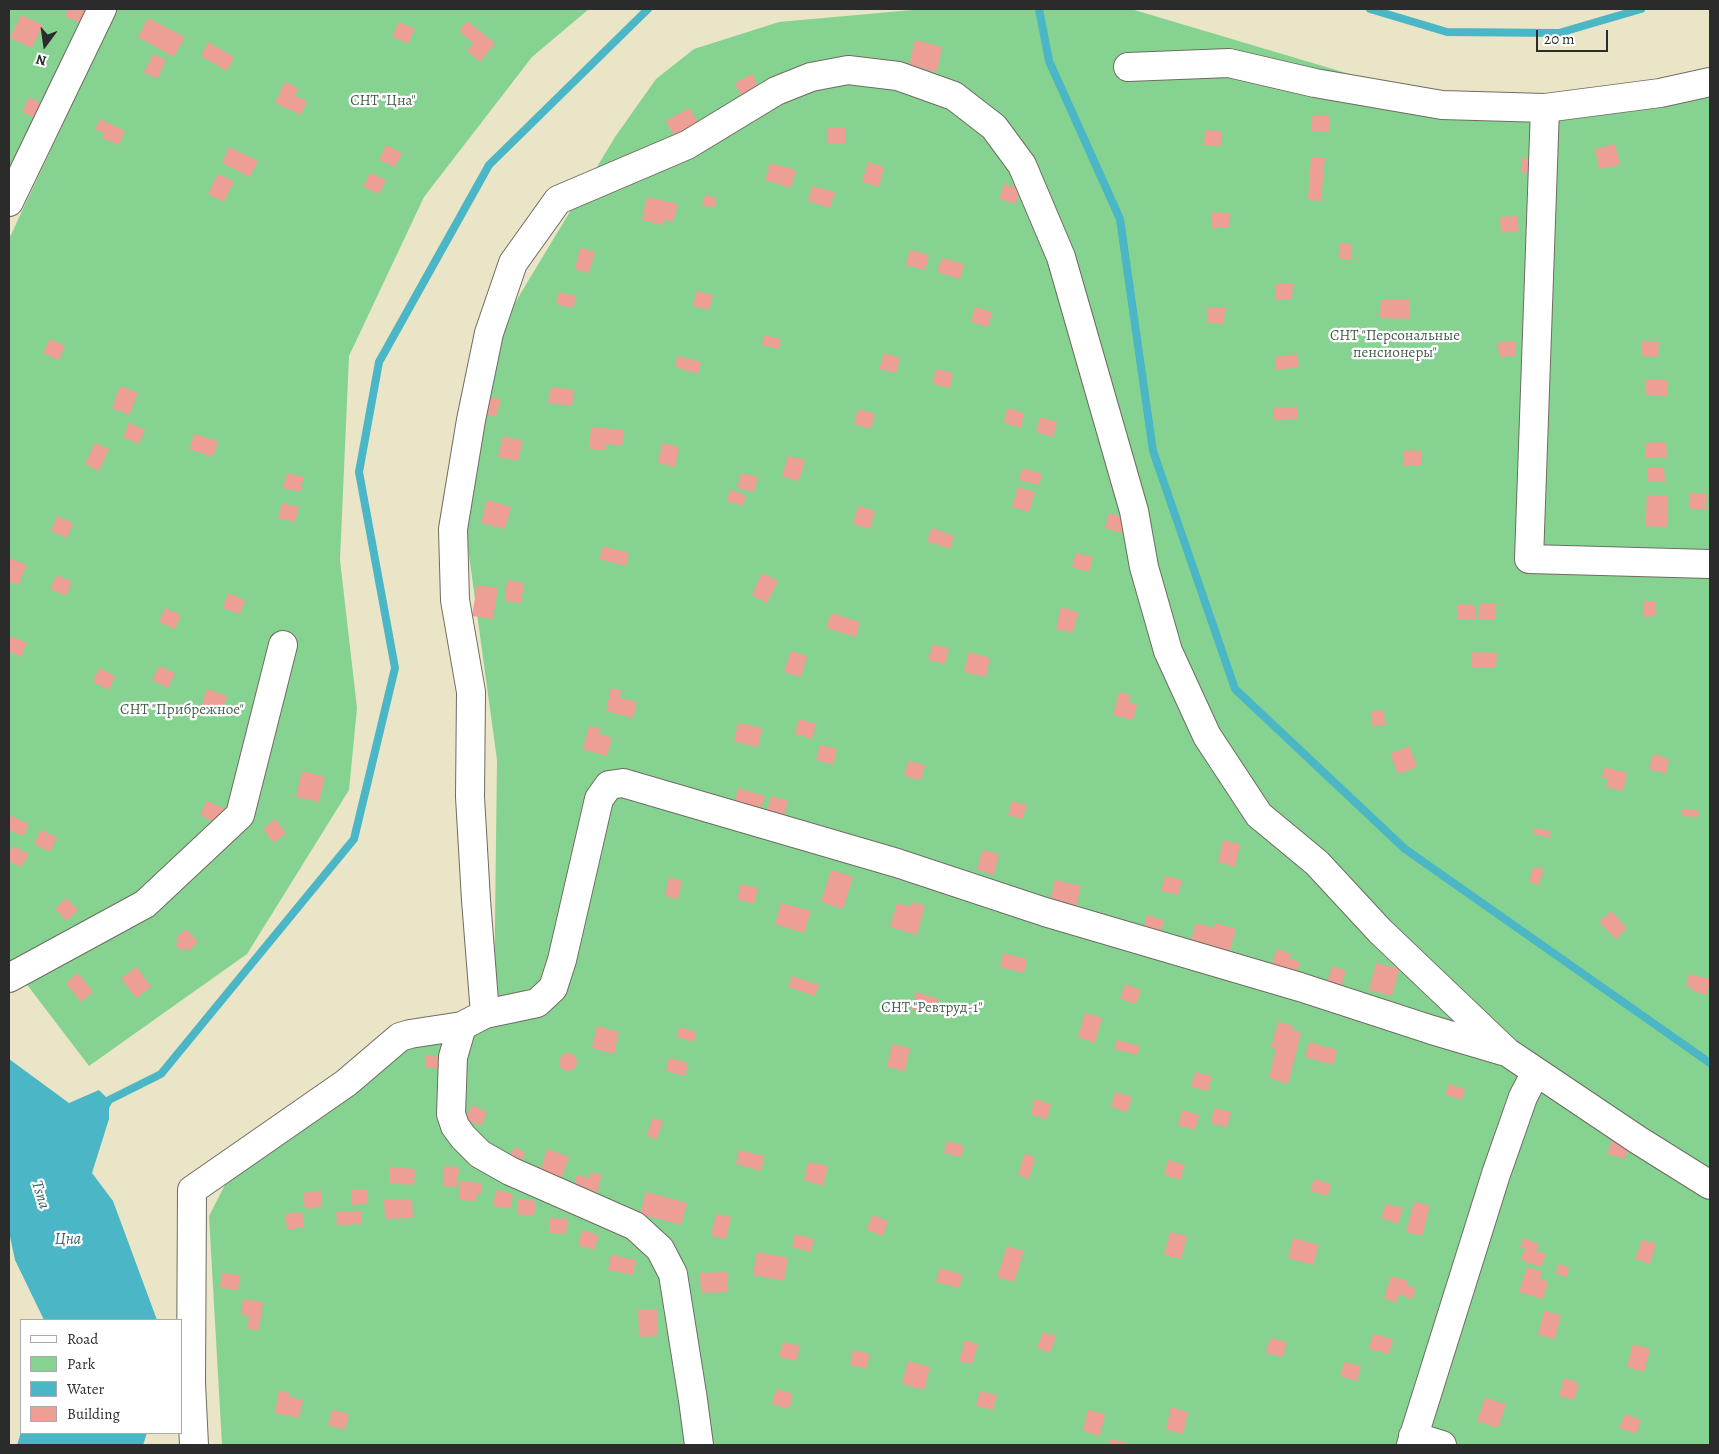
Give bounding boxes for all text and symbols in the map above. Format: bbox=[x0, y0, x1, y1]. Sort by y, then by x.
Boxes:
north arrow bbox=[20, 20, 70, 70]
scale bar bbox=[1539, 20, 1612, 52]
text: 20 m bbox=[1544, 29, 1575, 49]
text: N bbox=[34, 50, 49, 70]
park label: СНТ "Цна" bbox=[350, 92, 416, 110]
park label: СНТ "Персональные пенсионеры" bbox=[1330, 327, 1460, 362]
park label: СНТ "Прибрежное" bbox=[120, 701, 244, 719]
park label: СНТ "Ревтруд-1" bbox=[881, 999, 983, 1017]
water label: Tsna bbox=[27, 1179, 53, 1211]
water label: Цна bbox=[55, 1230, 81, 1250]
legend bbox=[20, 1319, 182, 1434]
text: Road bbox=[67, 1329, 98, 1349]
text: Park bbox=[67, 1354, 95, 1374]
text: Water bbox=[67, 1379, 104, 1399]
text: Building bbox=[67, 1404, 120, 1424]

